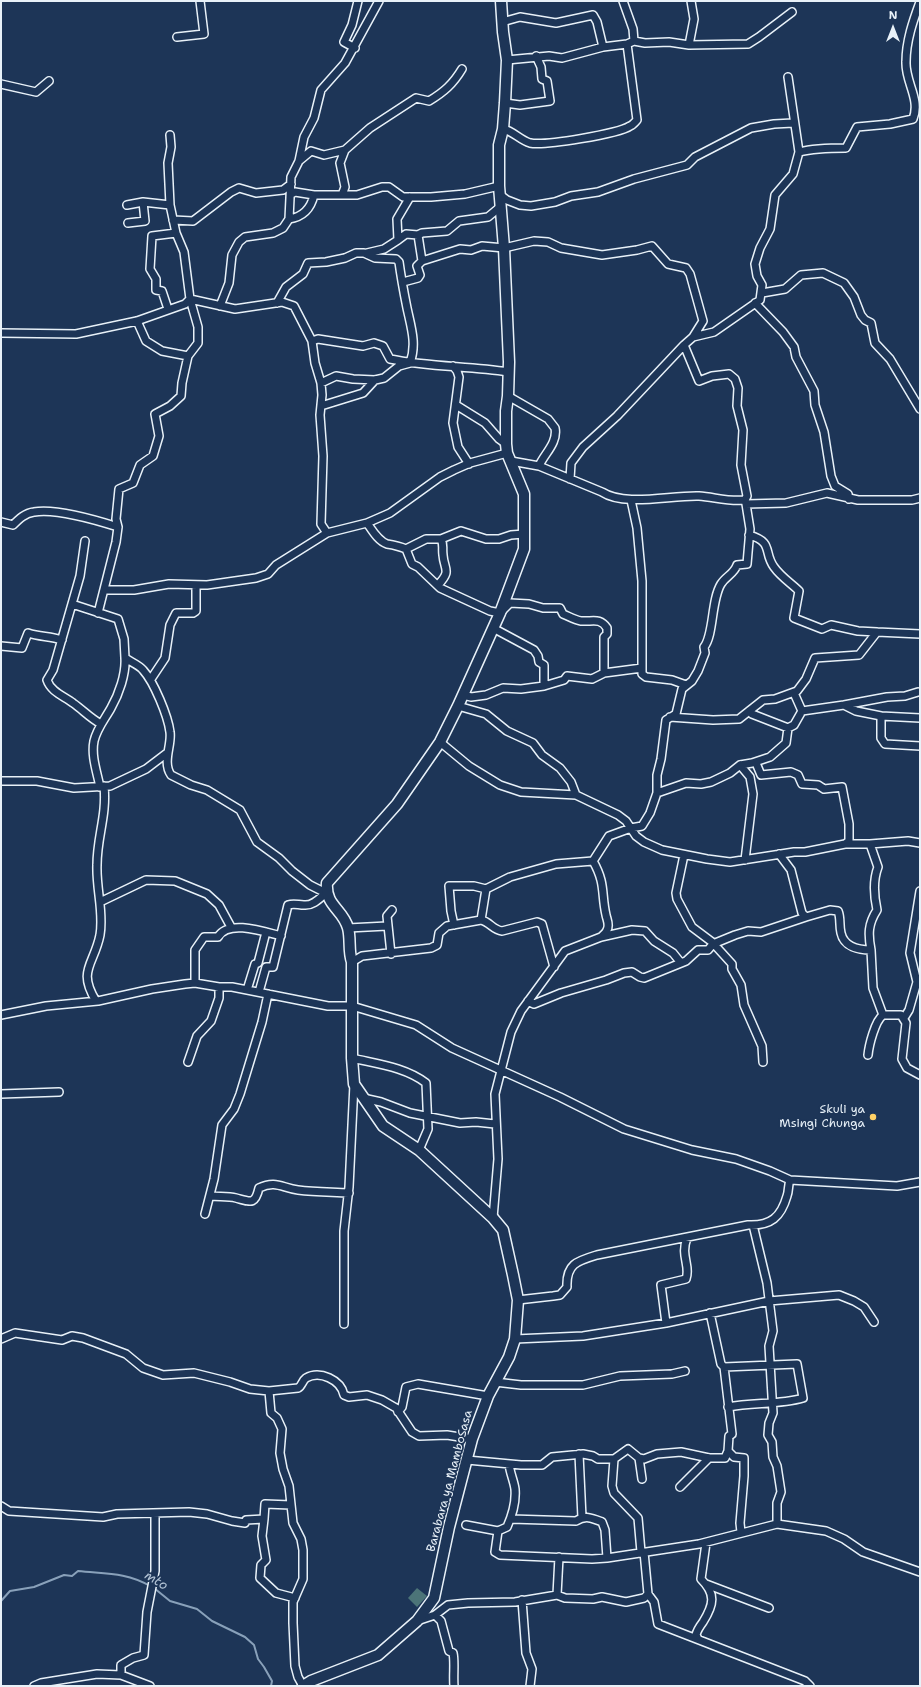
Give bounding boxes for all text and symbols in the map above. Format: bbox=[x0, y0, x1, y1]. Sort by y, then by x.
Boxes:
north arrow bbox=[873, 8, 913, 48]
text: N bbox=[889, 8, 897, 23]
place label: Skuli ya Msingi Chunga bbox=[779, 1103, 865, 1131]
marker: Skuli ya Msingi Chunga bbox=[868, 1112, 878, 1122]
street label: Barabara ya MamboSasa bbox=[424, 1409, 476, 1553]
water label: mto bbox=[141, 1568, 171, 1594]

